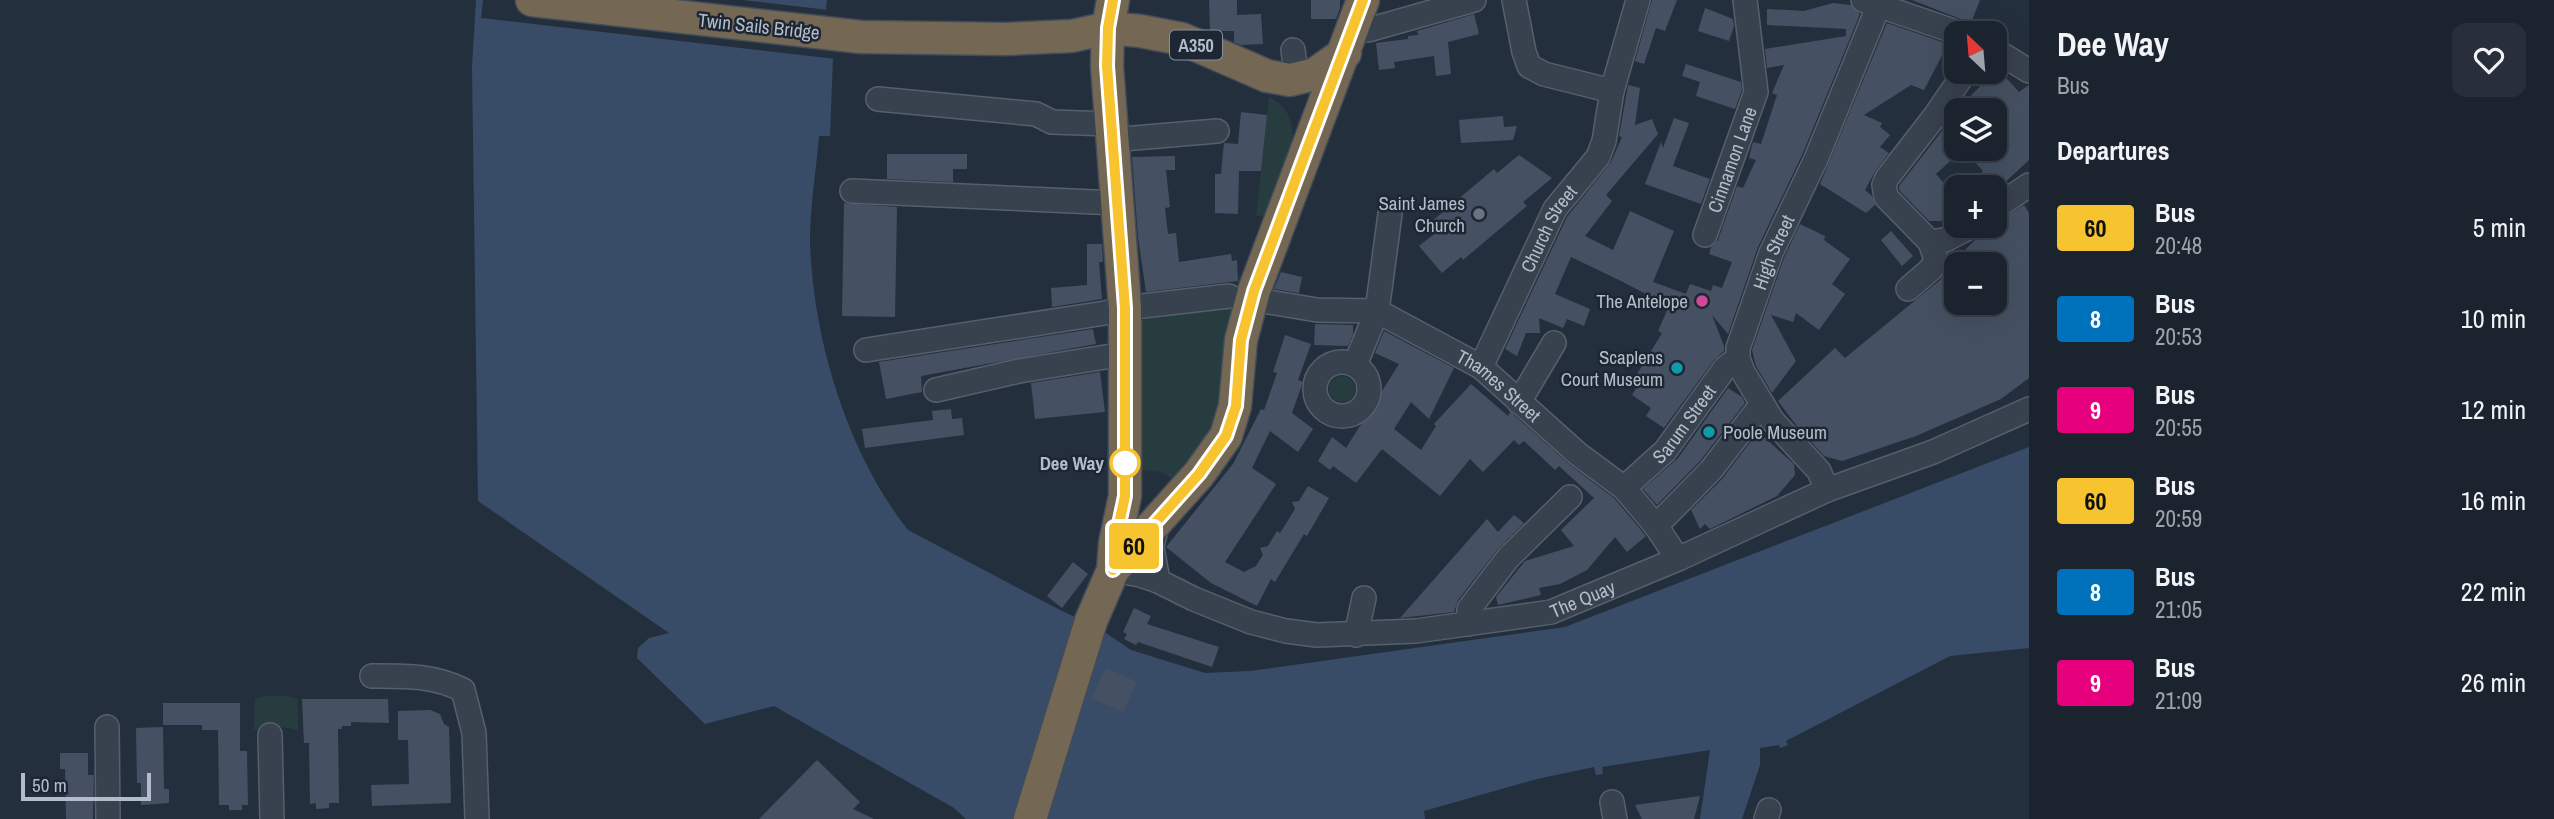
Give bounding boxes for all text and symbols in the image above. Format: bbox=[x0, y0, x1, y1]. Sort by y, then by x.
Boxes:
street label: Twin Sails Bridge bbox=[697, 7, 821, 45]
north arrow bbox=[1944, 21, 2007, 84]
map controls bbox=[1944, 21, 2007, 315]
text: Dee Way bbox=[2057, 22, 2169, 66]
button: heart bbox=[2452, 23, 2526, 97]
road number: A350 bbox=[1170, 31, 1222, 60]
text: Bus bbox=[2057, 70, 2090, 101]
button: layers bbox=[1944, 98, 2007, 161]
street label: Cinnamon Lane bbox=[1701, 103, 1763, 216]
text: Departures bbox=[2057, 133, 2170, 168]
button: + bbox=[1944, 175, 2007, 238]
street label: Church Street bbox=[1514, 179, 1583, 277]
place label: Saint James Church bbox=[1378, 190, 1465, 238]
text: Bus bbox=[2155, 195, 2195, 230]
marker: Saint James Church bbox=[1471, 206, 1487, 222]
street label: High Street bbox=[1746, 210, 1801, 293]
text: 5 min bbox=[2473, 210, 2526, 245]
text: 60 bbox=[2085, 212, 2106, 244]
text: 20:48 bbox=[2155, 230, 2202, 261]
button: − bbox=[1944, 252, 2007, 315]
text: Bus bbox=[2155, 286, 2195, 321]
place label: The Antelope bbox=[1596, 288, 1688, 314]
marker: The Antelope bbox=[1694, 293, 1710, 309]
text: 10 min bbox=[2461, 301, 2526, 336]
text: 8 bbox=[2090, 303, 2101, 335]
text: 20:53 bbox=[2155, 321, 2202, 352]
street label: Thames Street bbox=[1452, 343, 1547, 428]
place label: Scaplens Court Museum bbox=[1561, 344, 1663, 392]
marker: Scaplens Court Museum bbox=[1669, 360, 1685, 376]
text: Bus bbox=[2155, 377, 2195, 412]
street label: Sarum Street bbox=[1647, 379, 1722, 469]
text: 12 min bbox=[2461, 392, 2526, 427]
text: 9 bbox=[2090, 394, 2101, 426]
text: 20:55 bbox=[2155, 412, 2202, 443]
place label: Poole Museum bbox=[1723, 419, 1827, 445]
marker: Poole Museum bbox=[1701, 424, 1717, 440]
marker: Dee Way bbox=[1110, 448, 1140, 478]
place label: Dee Way bbox=[1040, 450, 1104, 476]
text: Bus bbox=[2155, 468, 2195, 503]
text: 16 min bbox=[2461, 483, 2526, 518]
text: 60 bbox=[2085, 485, 2106, 517]
text: 20:59 bbox=[2155, 503, 2202, 534]
line badge: 60 bbox=[1102, 523, 1166, 569]
text: 60 bbox=[1123, 530, 1145, 562]
text: Bus bbox=[2155, 559, 2195, 594]
street label: The Quay bbox=[1546, 574, 1619, 624]
text: 22 min bbox=[2461, 574, 2526, 609]
text: 8 bbox=[2090, 576, 2101, 608]
text: 21:05 bbox=[2155, 594, 2202, 625]
text: Bus bbox=[2155, 650, 2195, 685]
text: 26 min bbox=[2461, 665, 2526, 700]
text: 9 bbox=[2090, 667, 2101, 699]
text: 21:09 bbox=[2155, 685, 2202, 716]
scale bar bbox=[21, 770, 150, 802]
text: 50 m bbox=[32, 772, 67, 798]

